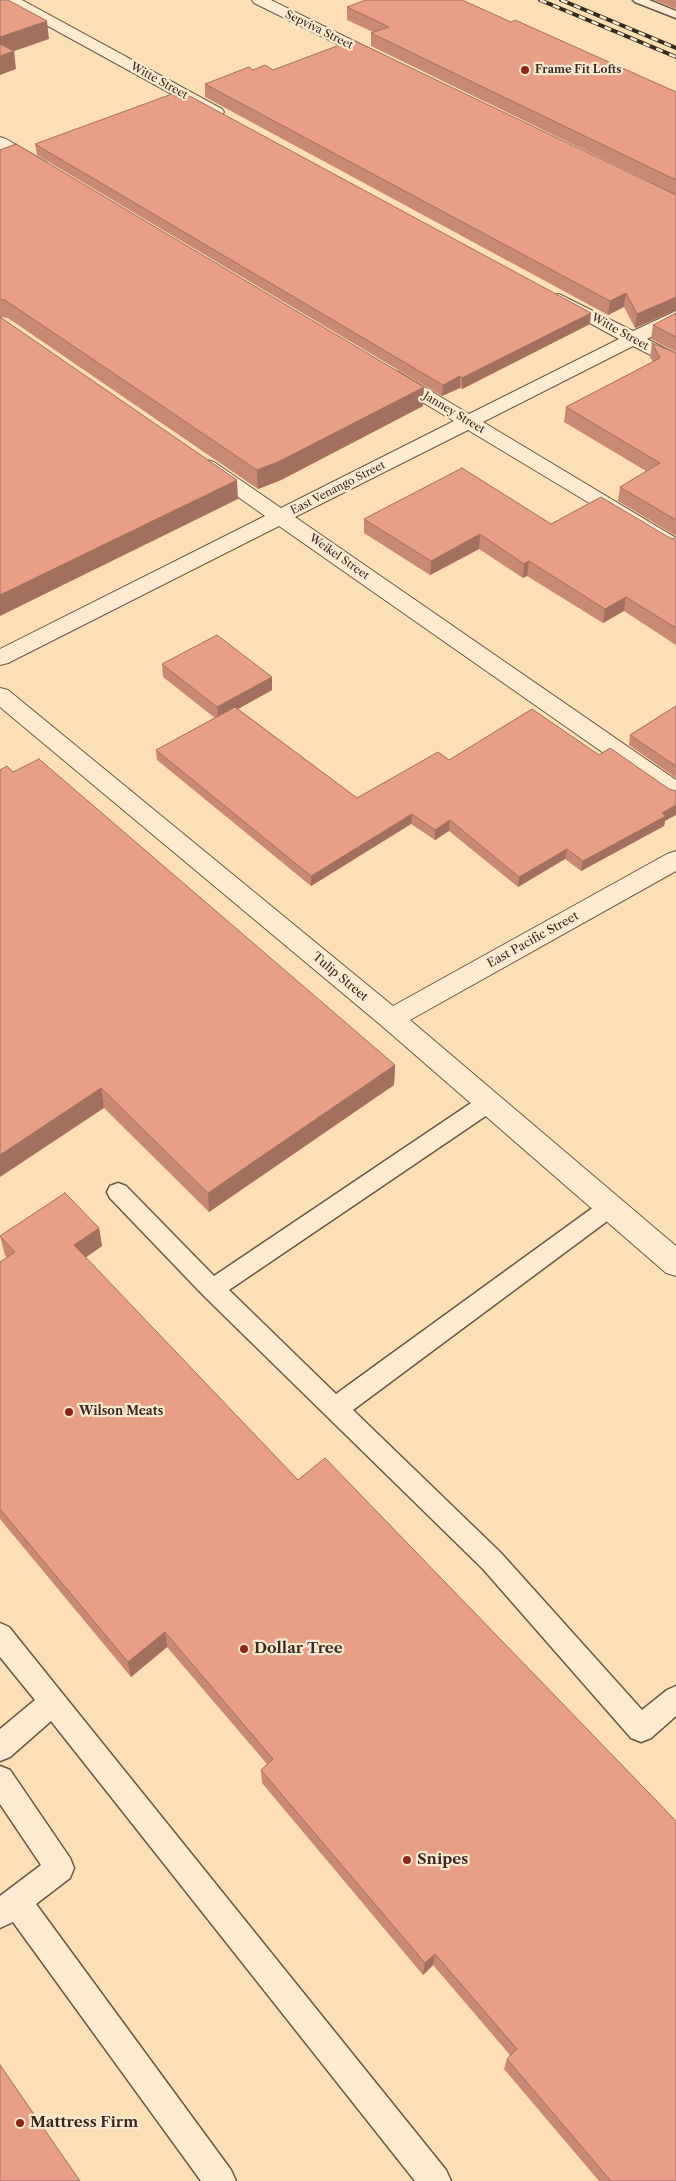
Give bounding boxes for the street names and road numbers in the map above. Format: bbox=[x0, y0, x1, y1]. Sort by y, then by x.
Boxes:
street label: Sepviva Street bbox=[283, 8, 355, 52]
street label: Witte Street bbox=[128, 60, 190, 102]
street label: Witte Street bbox=[589, 311, 651, 353]
street label: Janney Street bbox=[421, 389, 487, 437]
street label: East Venango Street bbox=[289, 458, 387, 518]
street label: Weikel Street bbox=[307, 531, 371, 583]
street label: East Pacific Street bbox=[485, 909, 581, 971]
street label: Tulip Street bbox=[309, 950, 371, 1004]

